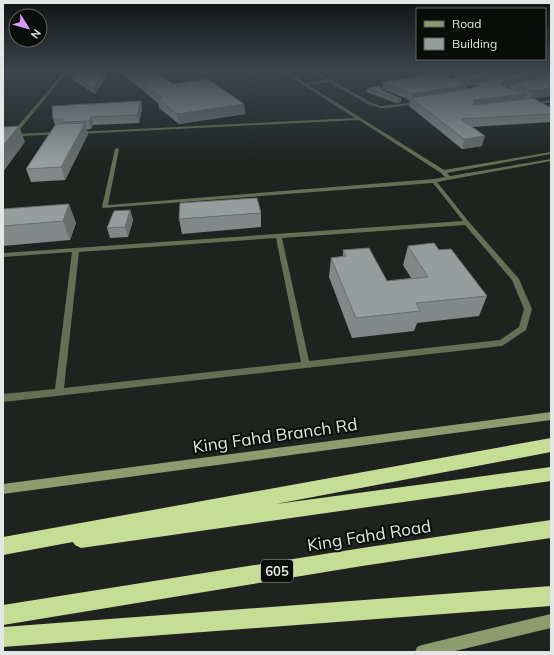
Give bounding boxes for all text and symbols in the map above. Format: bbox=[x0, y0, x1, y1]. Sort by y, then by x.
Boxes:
north arrow bbox=[8, 8, 48, 48]
legend bbox=[416, 8, 546, 60]
text: Road bbox=[452, 16, 481, 31]
text: N bbox=[28, 26, 44, 42]
text: Building bbox=[452, 36, 497, 51]
street label: King Fahd Branch Rd bbox=[191, 413, 359, 457]
street label: King Fahd Road bbox=[306, 515, 432, 555]
road number: 605 bbox=[261, 560, 293, 582]

